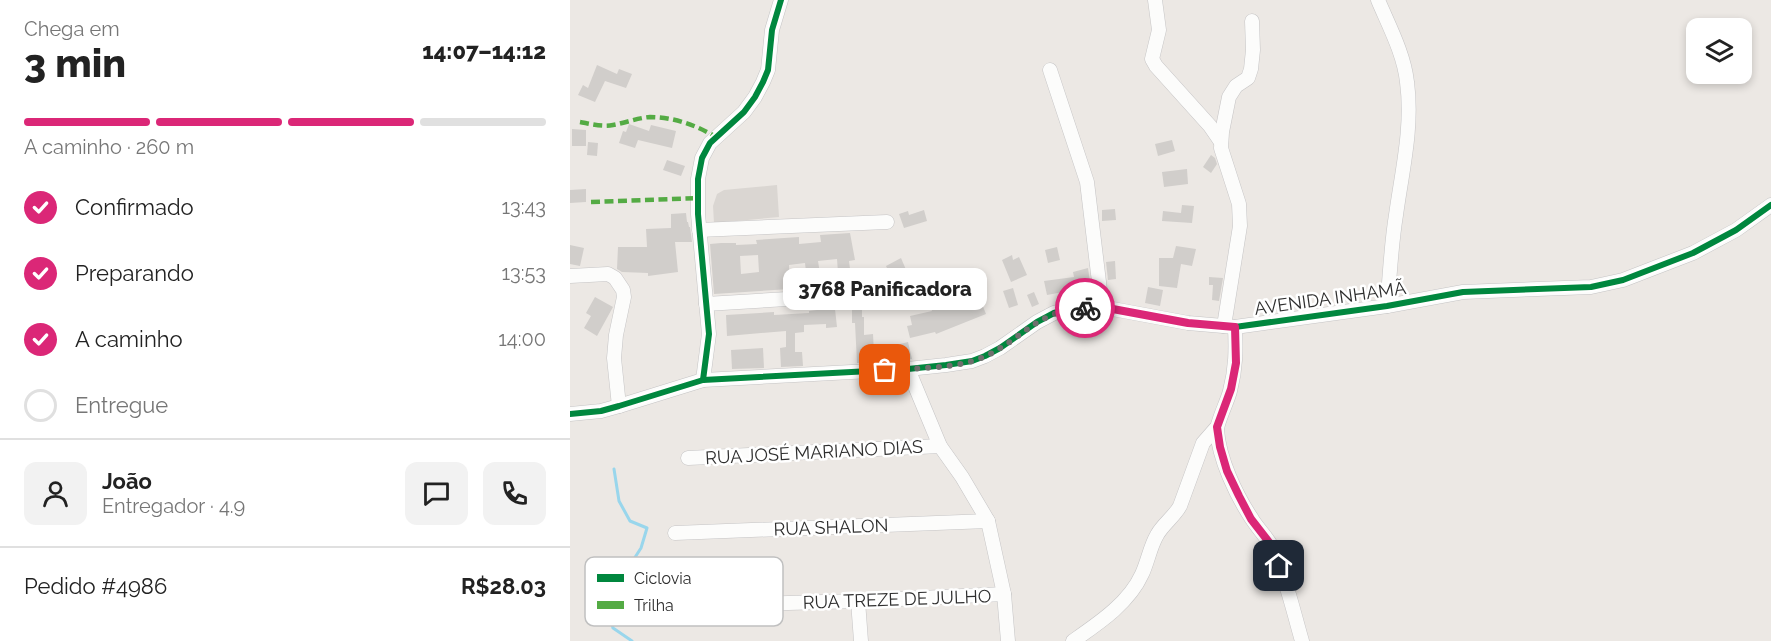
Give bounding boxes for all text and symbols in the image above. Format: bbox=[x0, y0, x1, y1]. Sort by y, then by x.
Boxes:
text: Chega em bbox=[24, 17, 120, 41]
map controls bbox=[1686, 18, 1752, 84]
button: layers bbox=[1686, 18, 1752, 84]
text: 14:07–14:12 bbox=[422, 38, 546, 64]
text: 3 min bbox=[24, 40, 126, 86]
text: A caminho · 260 m bbox=[24, 135, 194, 159]
icon: check bbox=[24, 191, 57, 224]
text: Confirmado bbox=[75, 194, 194, 220]
text: 13:43 bbox=[501, 195, 546, 219]
icon: check bbox=[24, 257, 57, 290]
text: Preparando bbox=[75, 260, 194, 286]
text: 13:53 bbox=[501, 261, 546, 285]
callout: 3768 Panificadora bbox=[783, 268, 987, 310]
text: 3768 Panificadora bbox=[798, 277, 972, 301]
street label: AVENIDA INHAMÃ bbox=[1253, 277, 1407, 319]
courier bbox=[1055, 278, 1115, 338]
icon: bike bbox=[1069, 292, 1102, 325]
icon: check bbox=[24, 323, 57, 356]
text: A caminho bbox=[75, 326, 183, 352]
text: 14:00 bbox=[498, 327, 546, 351]
pin bbox=[859, 344, 910, 395]
icon: bag bbox=[868, 353, 901, 386]
text: Entregue bbox=[75, 392, 168, 418]
street label: RUA JOSÉ MARIANO DIAS bbox=[705, 435, 923, 468]
button: person bbox=[24, 462, 87, 525]
button: chat bbox=[405, 462, 468, 525]
button: phone bbox=[483, 462, 546, 525]
text: João bbox=[102, 468, 152, 494]
text: Entregador · 4.9 bbox=[102, 494, 245, 518]
street label: RUA SHALON bbox=[773, 515, 889, 539]
pin bbox=[1253, 540, 1304, 591]
icon: home bbox=[1262, 549, 1295, 582]
legend bbox=[585, 557, 783, 626]
text: Ciclovia bbox=[634, 569, 692, 588]
text: Pedido #4986 bbox=[24, 573, 167, 599]
text: R$28.03 bbox=[461, 573, 546, 599]
street label: RUA TREZE DE JULHO bbox=[802, 585, 992, 613]
text: Trilha bbox=[634, 596, 674, 615]

